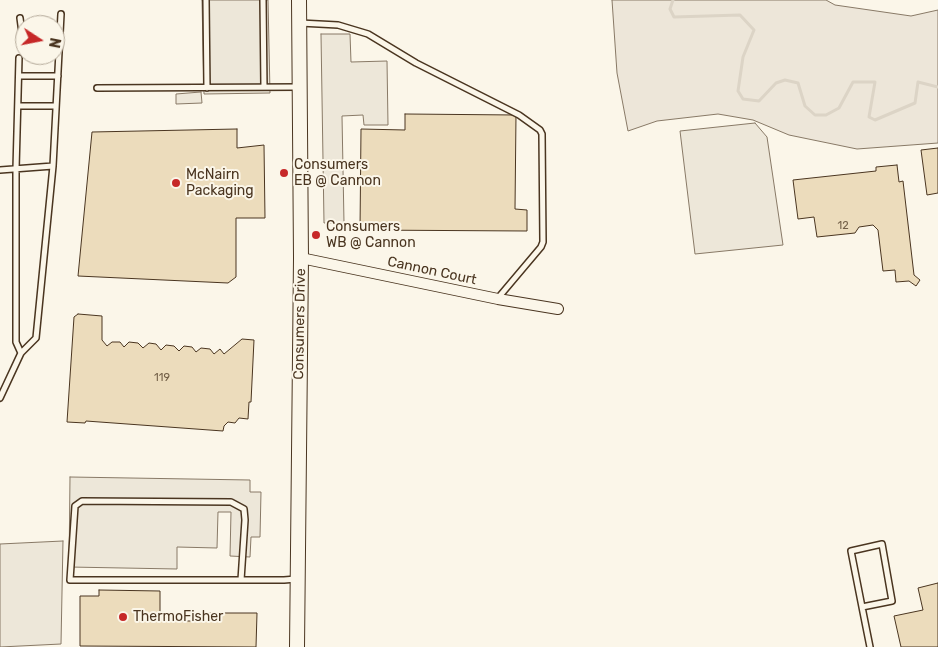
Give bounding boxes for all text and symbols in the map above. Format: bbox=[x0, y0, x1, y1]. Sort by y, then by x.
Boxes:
north arrow bbox=[15, 15, 65, 65]
text: N bbox=[45, 36, 64, 49]
place label: Consumers EB @ Cannon bbox=[294, 157, 381, 190]
place label: McNairn Packaging bbox=[186, 167, 254, 200]
marker: Consumers EB @ Cannon bbox=[278, 167, 290, 179]
marker: McNairn Packaging bbox=[170, 177, 182, 189]
place label: Consumers WB @ Cannon bbox=[326, 219, 416, 252]
house number: 12 bbox=[837, 219, 849, 233]
marker: Consumers WB @ Cannon bbox=[310, 229, 322, 241]
street label: Cannon Court bbox=[386, 253, 478, 289]
street label: Consumers Drive bbox=[291, 268, 309, 380]
house number: 119 bbox=[154, 371, 170, 385]
place label: ThermoFisher bbox=[133, 609, 223, 625]
marker: ThermoFisher bbox=[117, 611, 129, 623]

